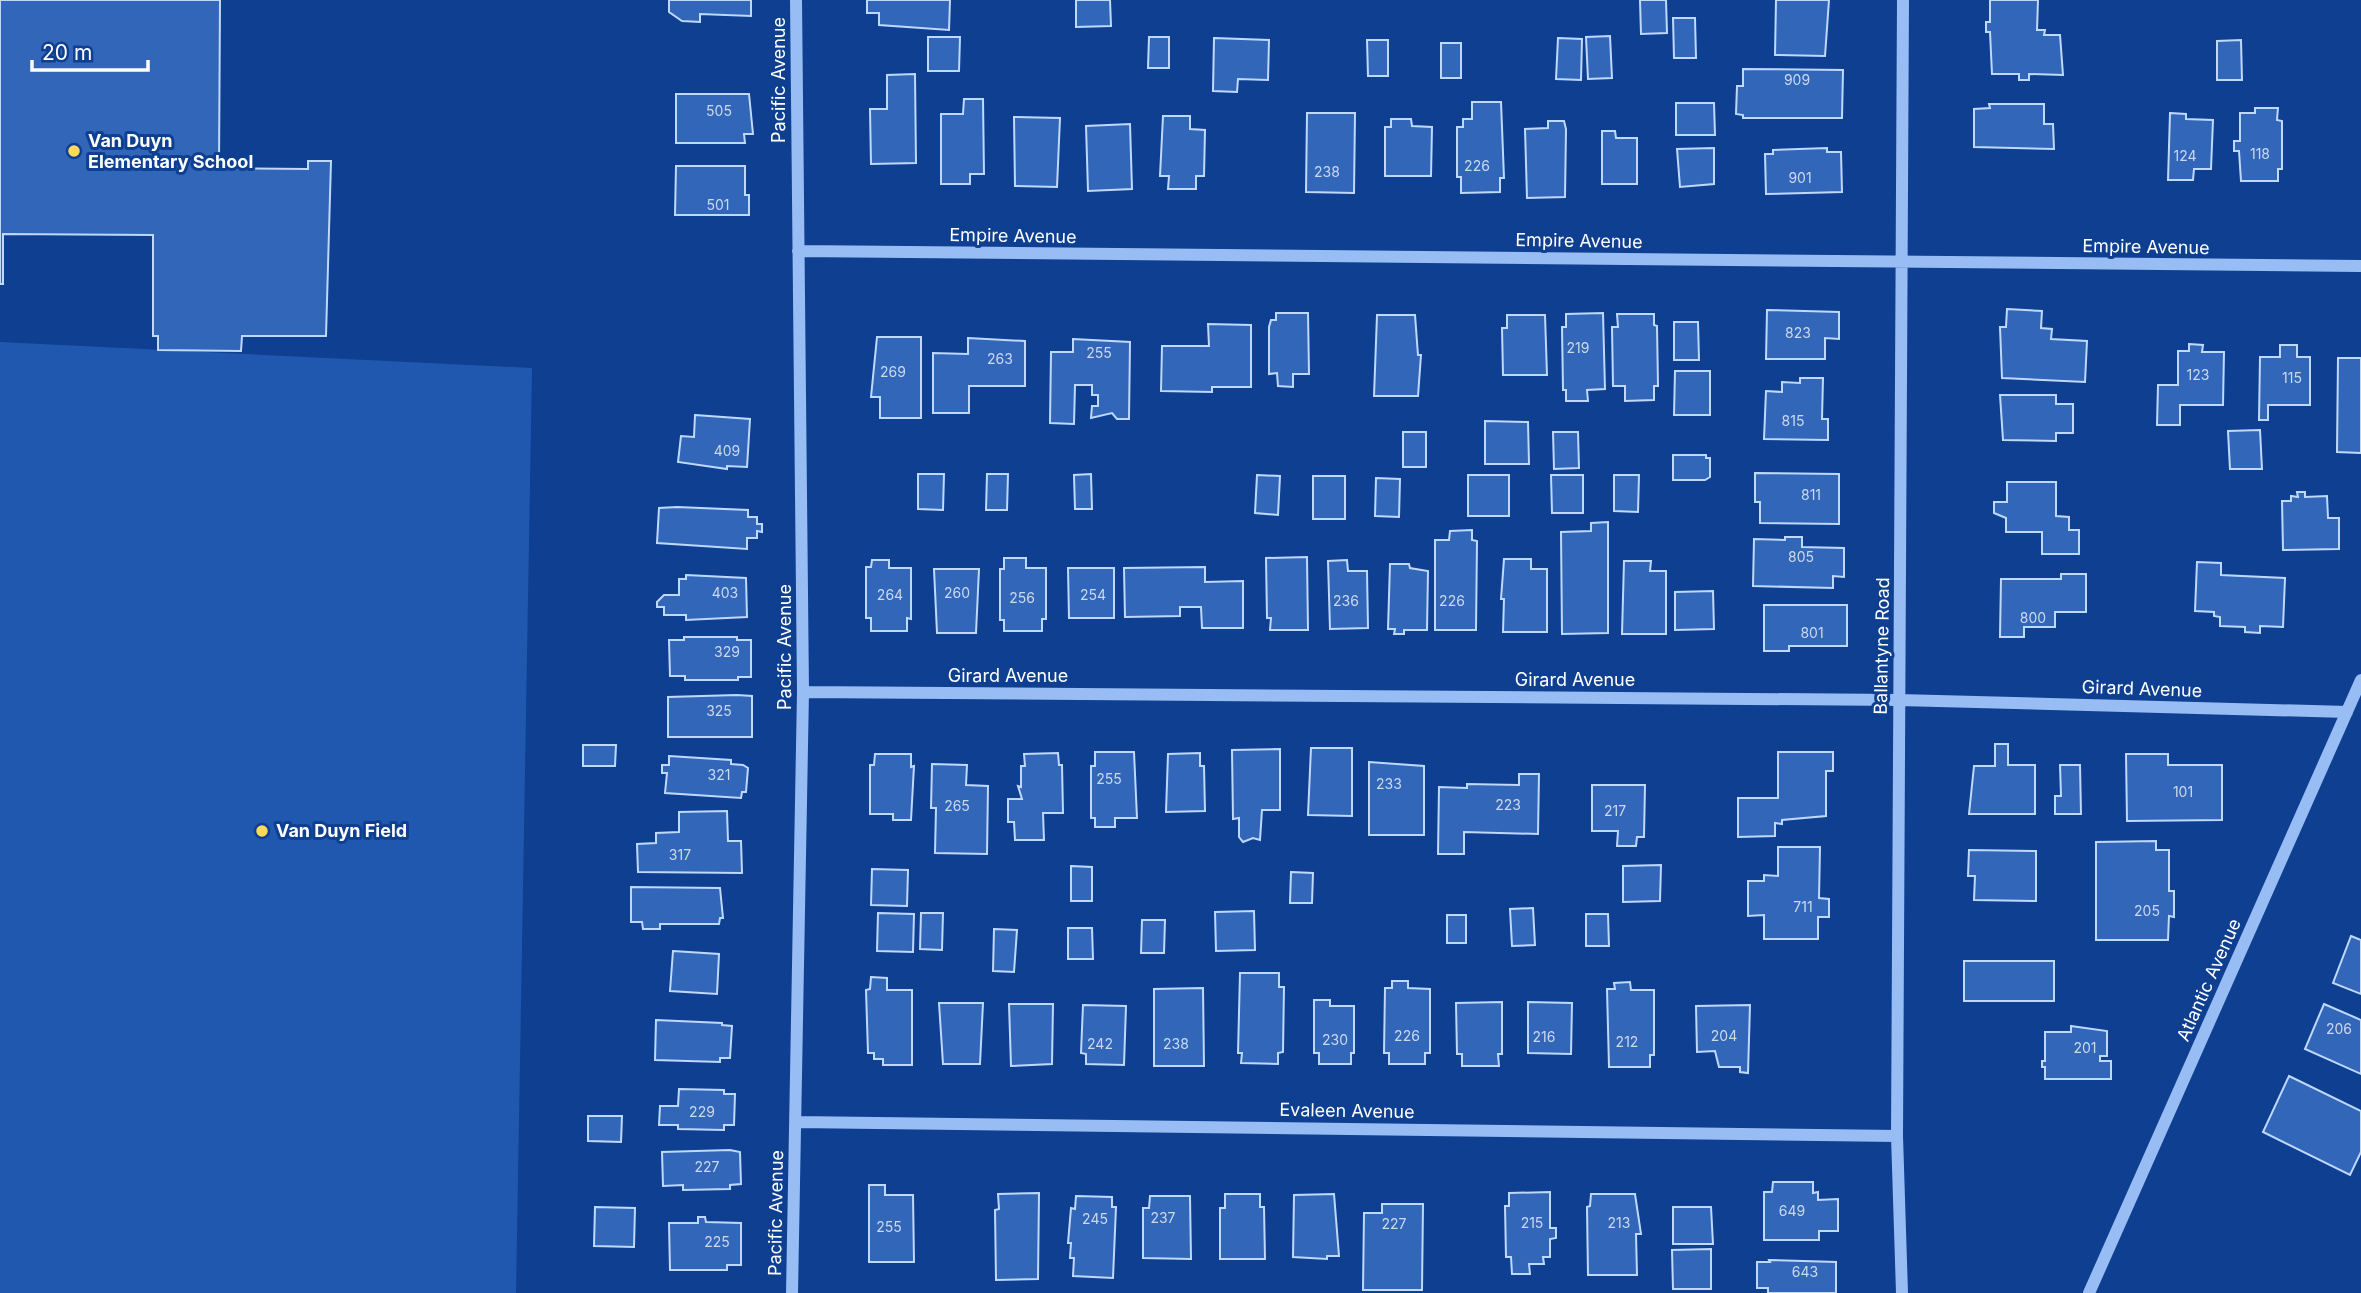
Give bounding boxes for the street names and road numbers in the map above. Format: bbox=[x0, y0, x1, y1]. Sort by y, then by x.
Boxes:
street label: Pacific Avenue bbox=[768, 17, 789, 143]
street label: Empire Avenue bbox=[949, 224, 1077, 247]
street label: Empire Avenue bbox=[1515, 229, 1643, 252]
street label: Empire Avenue bbox=[2082, 235, 2210, 258]
street label: Ballantyne Road bbox=[1870, 577, 1893, 715]
street label: Pacific Avenue bbox=[774, 584, 795, 710]
street label: Girard Avenue bbox=[948, 665, 1068, 686]
street label: Girard Avenue bbox=[1515, 669, 1635, 690]
street label: Girard Avenue bbox=[2081, 676, 2203, 701]
street label: Atlantic Avenue bbox=[2172, 915, 2245, 1044]
street label: Evaleen Avenue bbox=[1279, 1099, 1415, 1122]
street label: Pacific Avenue bbox=[764, 1150, 787, 1276]

